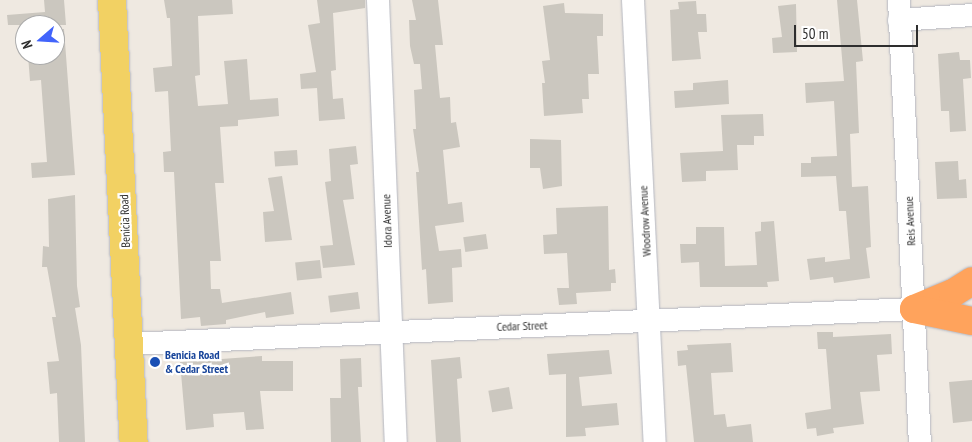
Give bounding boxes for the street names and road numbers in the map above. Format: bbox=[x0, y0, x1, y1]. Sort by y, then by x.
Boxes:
street label: Woodrow Avenue bbox=[636, 185, 654, 257]
street label: Benicia Road bbox=[117, 194, 133, 248]
street label: Idora Avenue bbox=[379, 194, 395, 248]
street label: Reis Avenue bbox=[902, 196, 918, 246]
street label: Cedar Street bbox=[496, 318, 548, 334]

